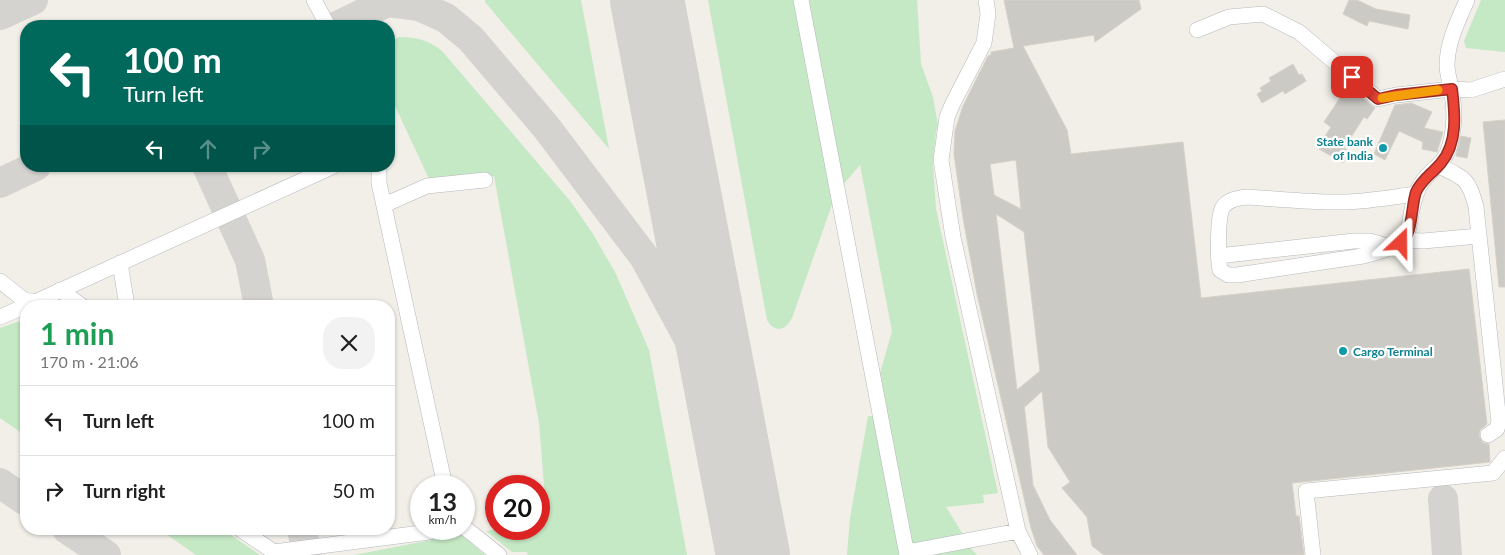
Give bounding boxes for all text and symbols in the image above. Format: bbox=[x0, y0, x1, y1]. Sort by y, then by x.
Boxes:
text: 100 m bbox=[123, 38, 222, 80]
icon: left bbox=[40, 40, 105, 105]
pin bbox=[1331, 56, 1373, 98]
icon: arrive bbox=[1338, 63, 1366, 91]
text: Turn left bbox=[123, 80, 204, 107]
place label: State bank of India bbox=[1316, 134, 1374, 163]
icon: left bbox=[141, 135, 169, 163]
icon: ahead bbox=[194, 135, 222, 163]
icon: right bbox=[247, 135, 275, 163]
marker: State bank of India bbox=[1377, 142, 1389, 154]
position arrow bbox=[1374, 216, 1426, 268]
text: 1 min bbox=[40, 315, 114, 351]
button: close bbox=[323, 317, 375, 369]
place label: Cargo Terminal bbox=[1353, 344, 1433, 359]
marker: Cargo Terminal bbox=[1337, 345, 1349, 357]
text: 170 m · 21:06 bbox=[40, 352, 139, 371]
icon: left bbox=[40, 407, 68, 435]
text: Turn left bbox=[83, 409, 154, 432]
text: 100 m bbox=[321, 409, 375, 432]
speed limit sign: 20 bbox=[485, 475, 550, 540]
icon: right bbox=[40, 477, 68, 505]
text: Turn right bbox=[83, 479, 165, 502]
text: 50 m bbox=[332, 479, 375, 502]
text: 13 bbox=[428, 486, 457, 516]
text: km/h bbox=[428, 512, 457, 527]

